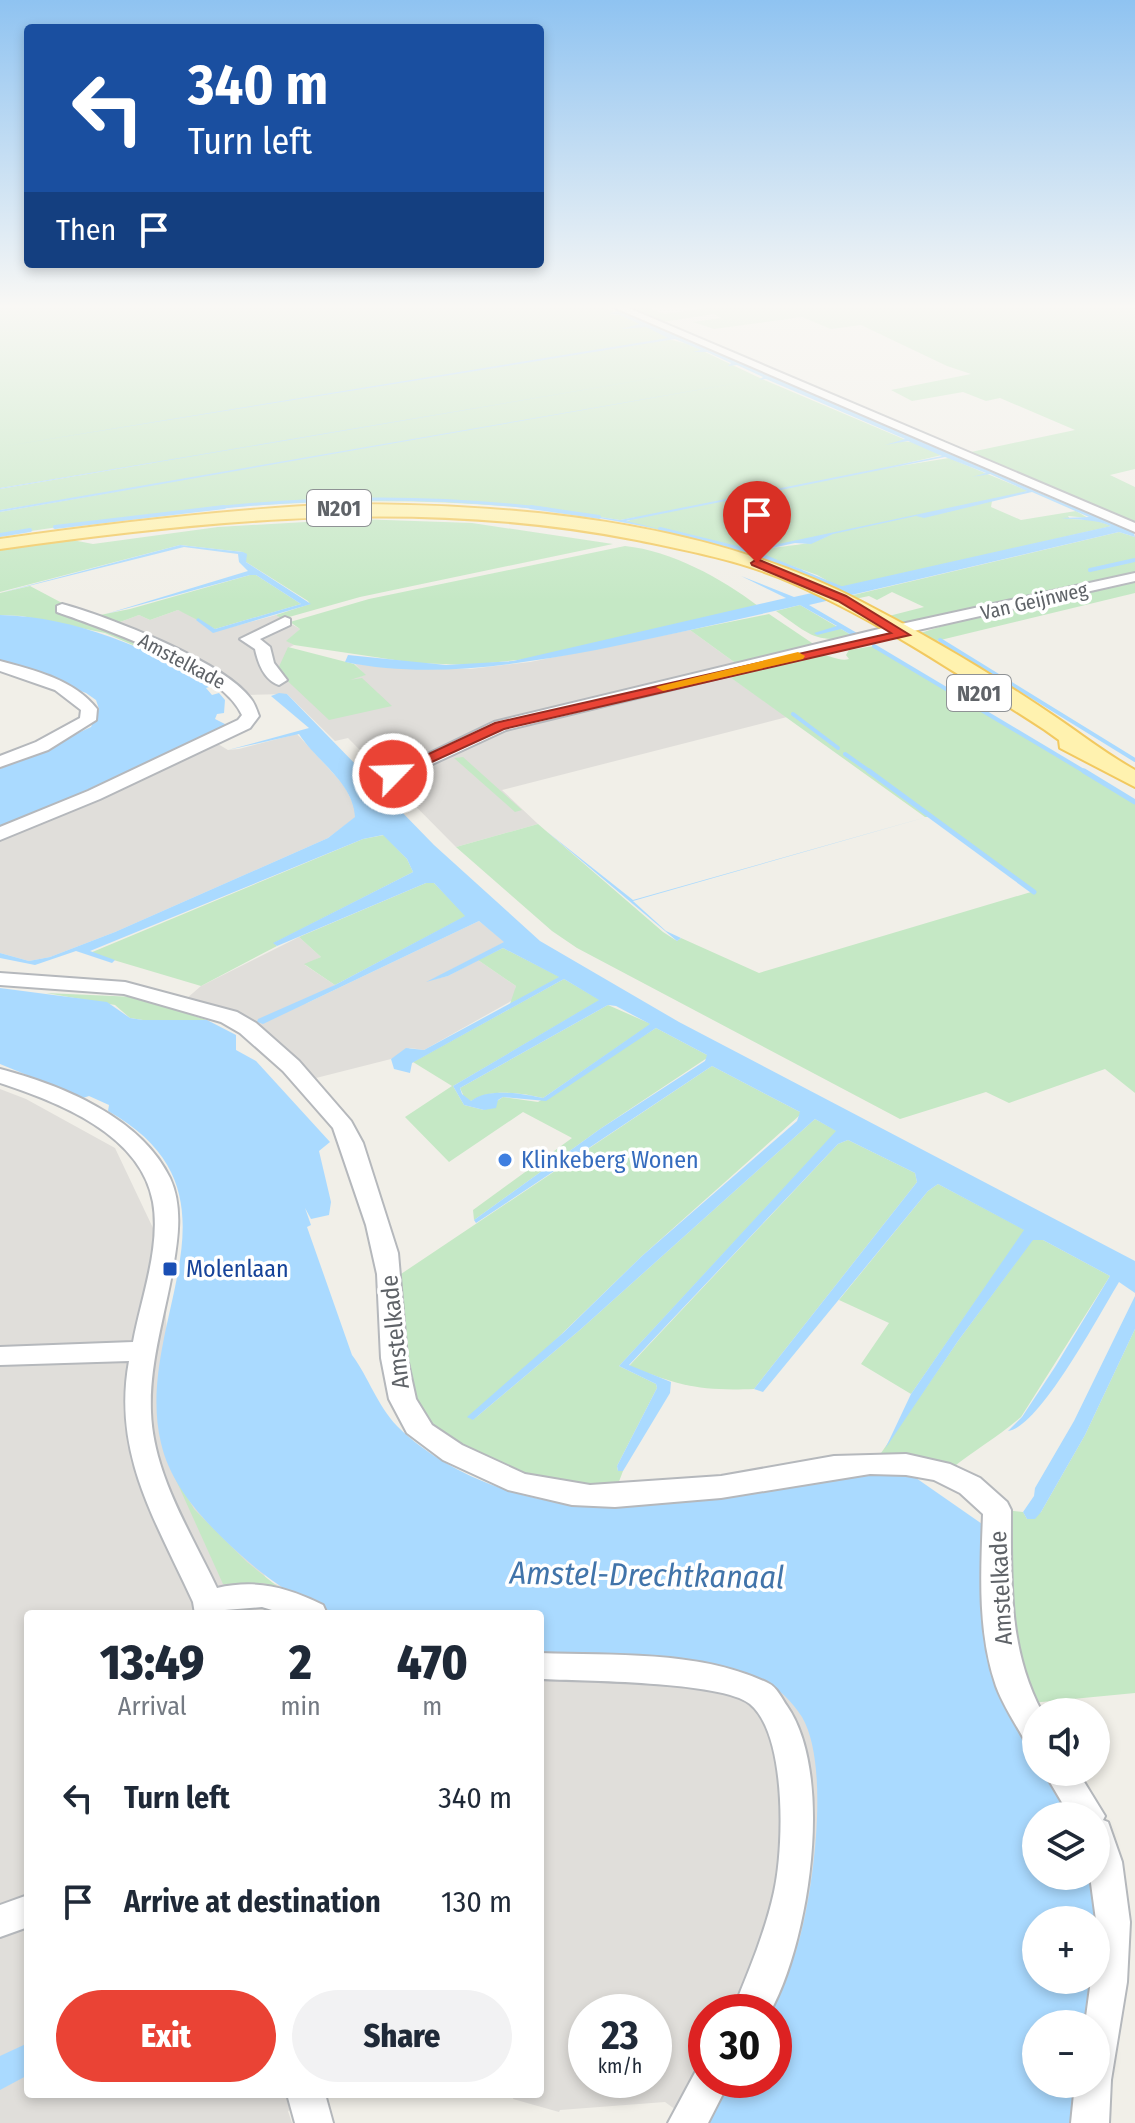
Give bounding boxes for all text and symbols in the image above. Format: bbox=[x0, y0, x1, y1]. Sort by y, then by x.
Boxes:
text: 340 m bbox=[188, 52, 328, 119]
icon: left bbox=[56, 56, 160, 160]
text: Turn left bbox=[188, 120, 312, 164]
icon: arrive bbox=[132, 208, 176, 252]
text: Then bbox=[56, 212, 116, 248]
pin bbox=[723, 481, 791, 563]
road number: N201 bbox=[307, 490, 371, 526]
icon: arrive bbox=[735, 493, 779, 537]
street label: Van Geijnweg bbox=[978, 577, 1090, 625]
street label: Amstelkade bbox=[134, 628, 230, 694]
road number: N201 bbox=[947, 675, 1011, 711]
position arrow bbox=[351, 732, 435, 816]
place label: Klinkeberg Wonen bbox=[521, 1146, 699, 1174]
marker: Klinkeberg Wonen bbox=[496, 1151, 514, 1169]
place label: Molenlaan bbox=[186, 1255, 289, 1283]
marker: Molenlaan bbox=[161, 1260, 179, 1278]
street label: Amstelkade bbox=[375, 1274, 415, 1390]
street label: Amstelkade bbox=[984, 1530, 1018, 1646]
water label: Amstel-Drechtkanaal bbox=[508, 1554, 785, 1596]
text: 13:49 bbox=[100, 1634, 204, 1692]
text: 2 bbox=[289, 1634, 312, 1692]
text: 470 bbox=[397, 1634, 468, 1692]
text: Arrival bbox=[118, 1691, 187, 1722]
text: min bbox=[280, 1691, 321, 1722]
text: m bbox=[422, 1691, 442, 1722]
map controls bbox=[1022, 1698, 1110, 2098]
button: sound bbox=[1022, 1698, 1110, 1786]
icon: left bbox=[56, 1776, 100, 1820]
text: Turn left bbox=[124, 1780, 230, 1816]
text: 340 m bbox=[438, 1780, 512, 1816]
button: layers bbox=[1022, 1802, 1110, 1890]
icon: arrive bbox=[56, 1880, 100, 1924]
text: Arrive at destination bbox=[124, 1884, 381, 1920]
text: 130 m bbox=[441, 1884, 512, 1920]
button: + bbox=[1022, 1906, 1110, 1994]
button: Exit bbox=[56, 1990, 276, 2082]
button: Share bbox=[292, 1990, 512, 2082]
speed limit sign: 30 bbox=[688, 1994, 792, 2098]
button: − bbox=[1022, 2010, 1110, 2098]
text: 23 bbox=[601, 2012, 639, 2060]
text: km/h bbox=[598, 2054, 642, 2078]

